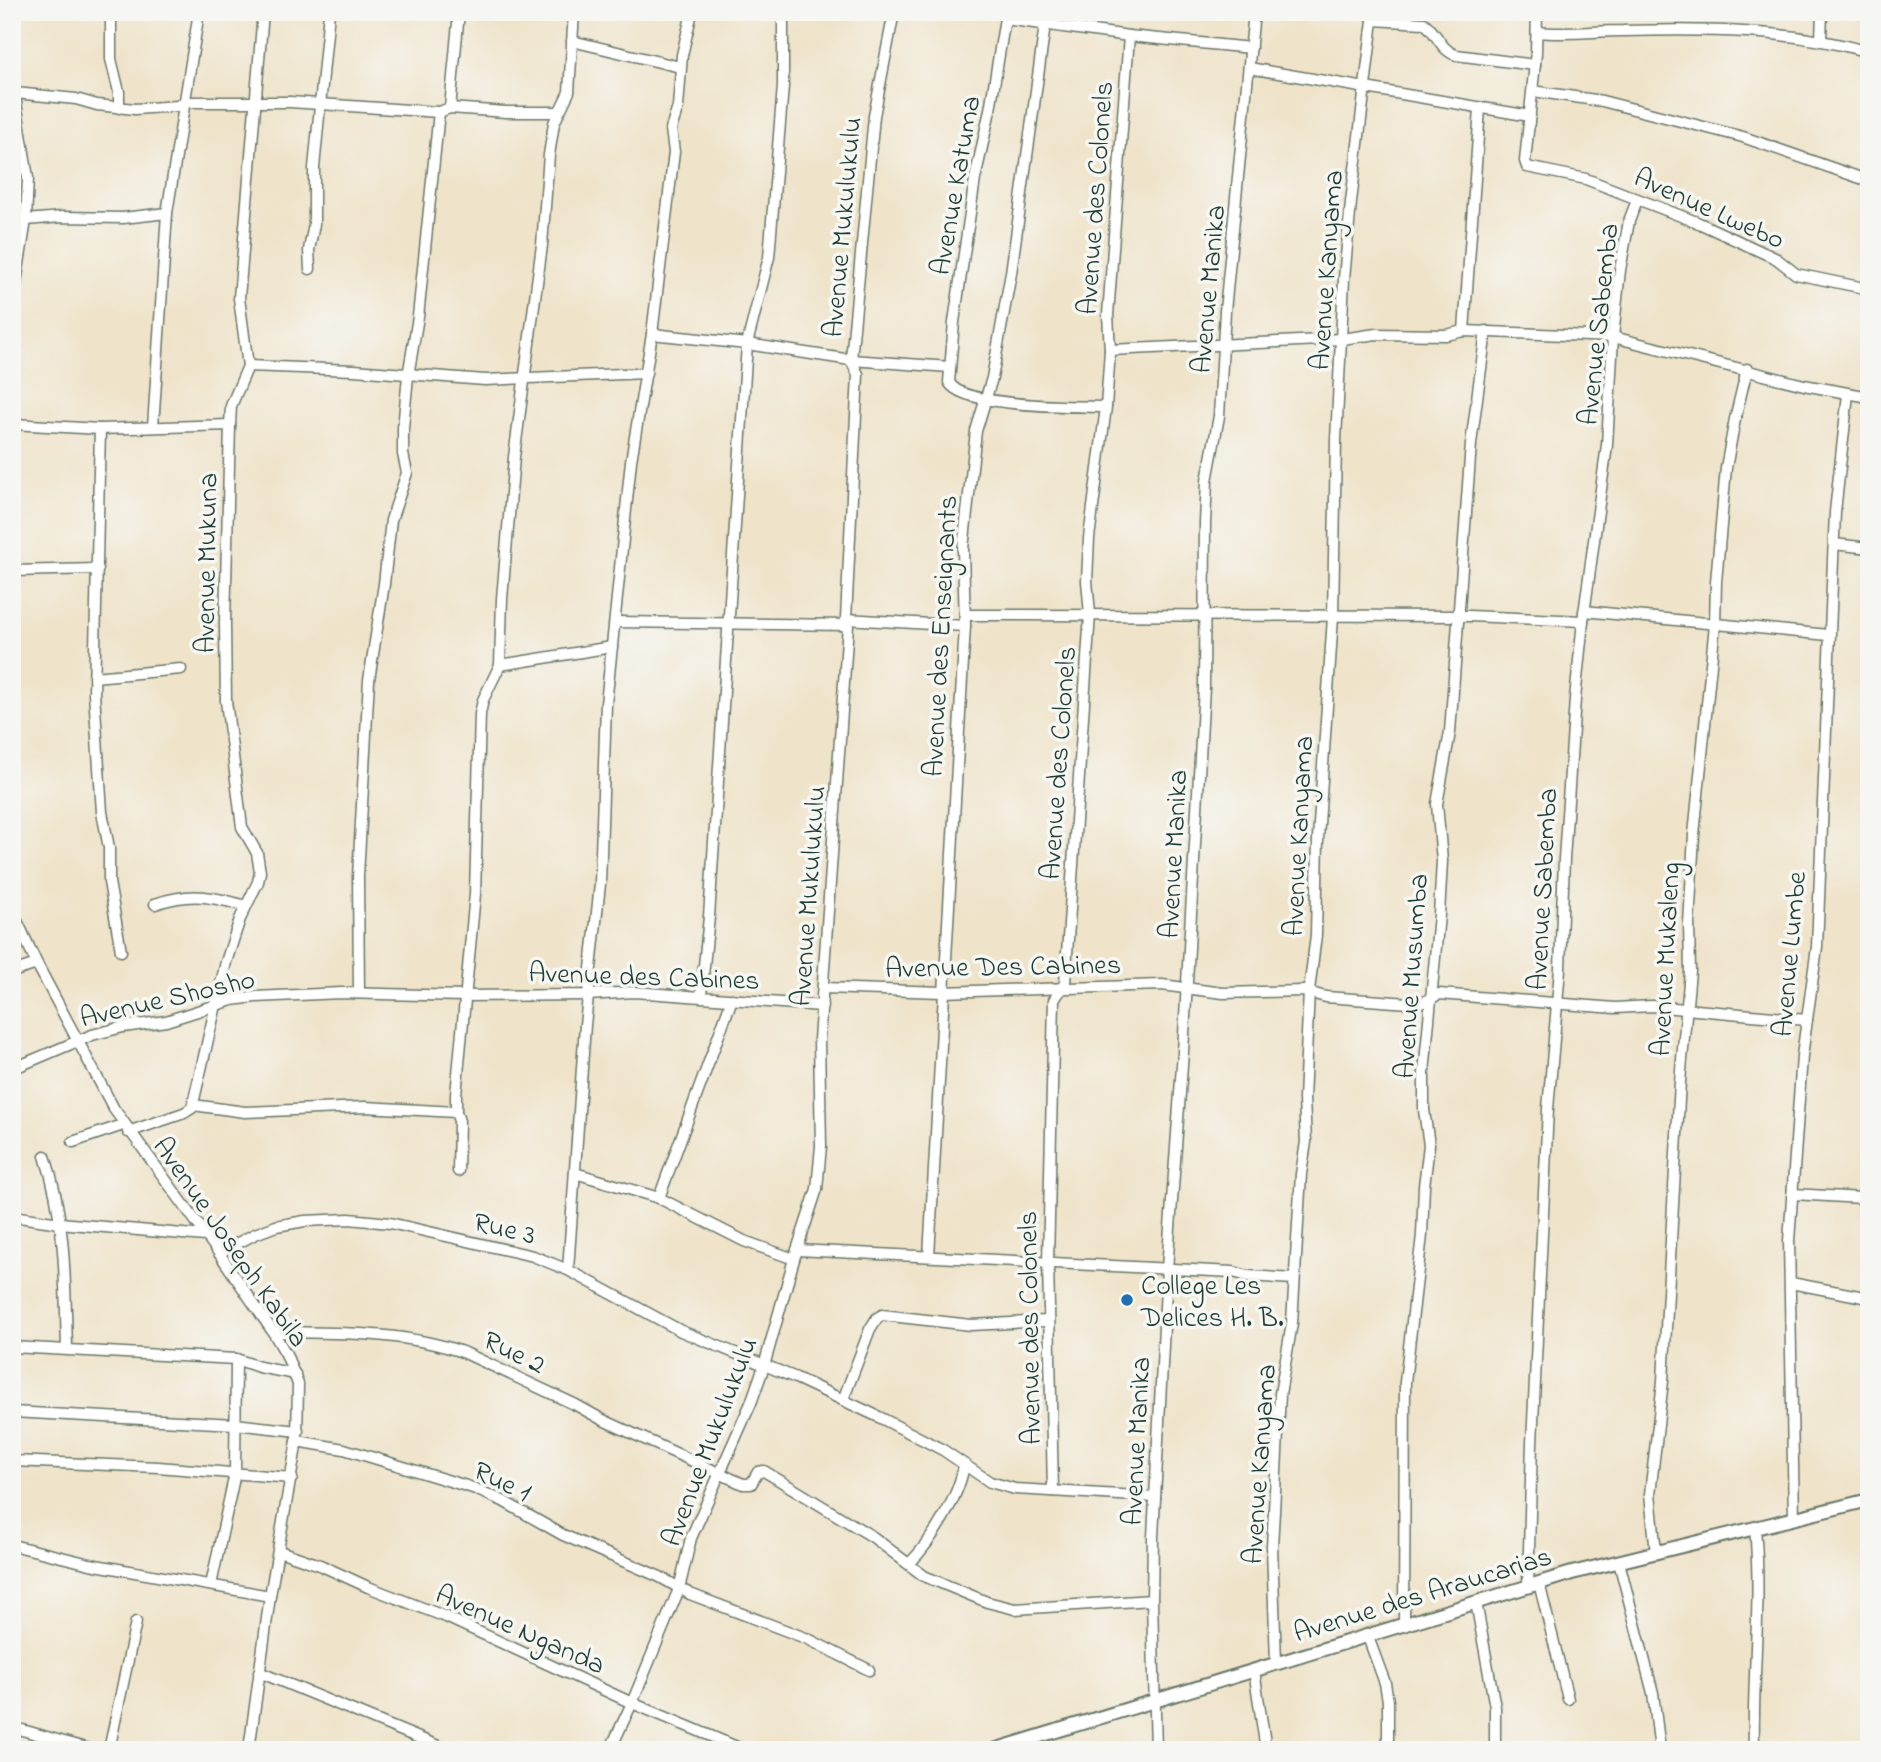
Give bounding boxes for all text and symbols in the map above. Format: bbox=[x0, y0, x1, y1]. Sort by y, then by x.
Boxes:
street label: Avenue des Colonels bbox=[1069, 80, 1126, 316]
street label: Avenue Katuma bbox=[921, 93, 993, 279]
street label: Avenue Mukulukulu bbox=[814, 115, 875, 339]
street label: Avenue Lwebo bbox=[1627, 159, 1791, 262]
street label: Avenue Kanyama bbox=[1301, 169, 1356, 372]
street label: Avenue Manika bbox=[1183, 203, 1238, 375]
street label: Avenue Sabemba bbox=[1569, 221, 1631, 427]
street label: Avenue Mukuna bbox=[186, 472, 231, 654]
street label: Avenue des Enseignants bbox=[915, 494, 970, 778]
street label: Avenue des Colonels bbox=[1032, 645, 1089, 881]
street label: Avenue Kanyama bbox=[1275, 735, 1326, 938]
street label: Avenue Manika bbox=[1151, 769, 1200, 940]
street label: Avenue Mukulukulu bbox=[782, 784, 839, 1008]
street label: Avenue Sabemba bbox=[1519, 787, 1570, 992]
street label: Avenue Mukaleng bbox=[1642, 861, 1693, 1057]
street label: Avenue Lumbe bbox=[1764, 869, 1819, 1039]
street label: Avenue Musumba bbox=[1386, 872, 1441, 1080]
street label: Avenue Des Cabines bbox=[885, 946, 1121, 991]
street label: Avenue des Cabines bbox=[528, 954, 760, 1003]
street label: Avenue Shosho bbox=[76, 960, 259, 1040]
street label: Avenue Joseph Kabila bbox=[141, 1129, 317, 1357]
street label: Rue 3 bbox=[469, 1203, 539, 1257]
street label: Avenue des Colonels bbox=[1009, 1211, 1054, 1445]
place label: College Les Delices H. B. bbox=[1140, 1267, 1284, 1340]
marker: College Les Delices H. B. bbox=[1119, 1292, 1135, 1308]
street label: Rue 2 bbox=[475, 1322, 552, 1386]
street label: Avenue Mukulukulu bbox=[652, 1332, 770, 1553]
street label: Avenue Manika bbox=[1114, 1356, 1163, 1527]
street label: Avenue Kanyama bbox=[1234, 1363, 1289, 1566]
street label: Rue 1 bbox=[466, 1452, 537, 1514]
street label: Avenue des Araucarias bbox=[1289, 1538, 1557, 1655]
street label: Avenue Nganda bbox=[428, 1575, 611, 1687]

